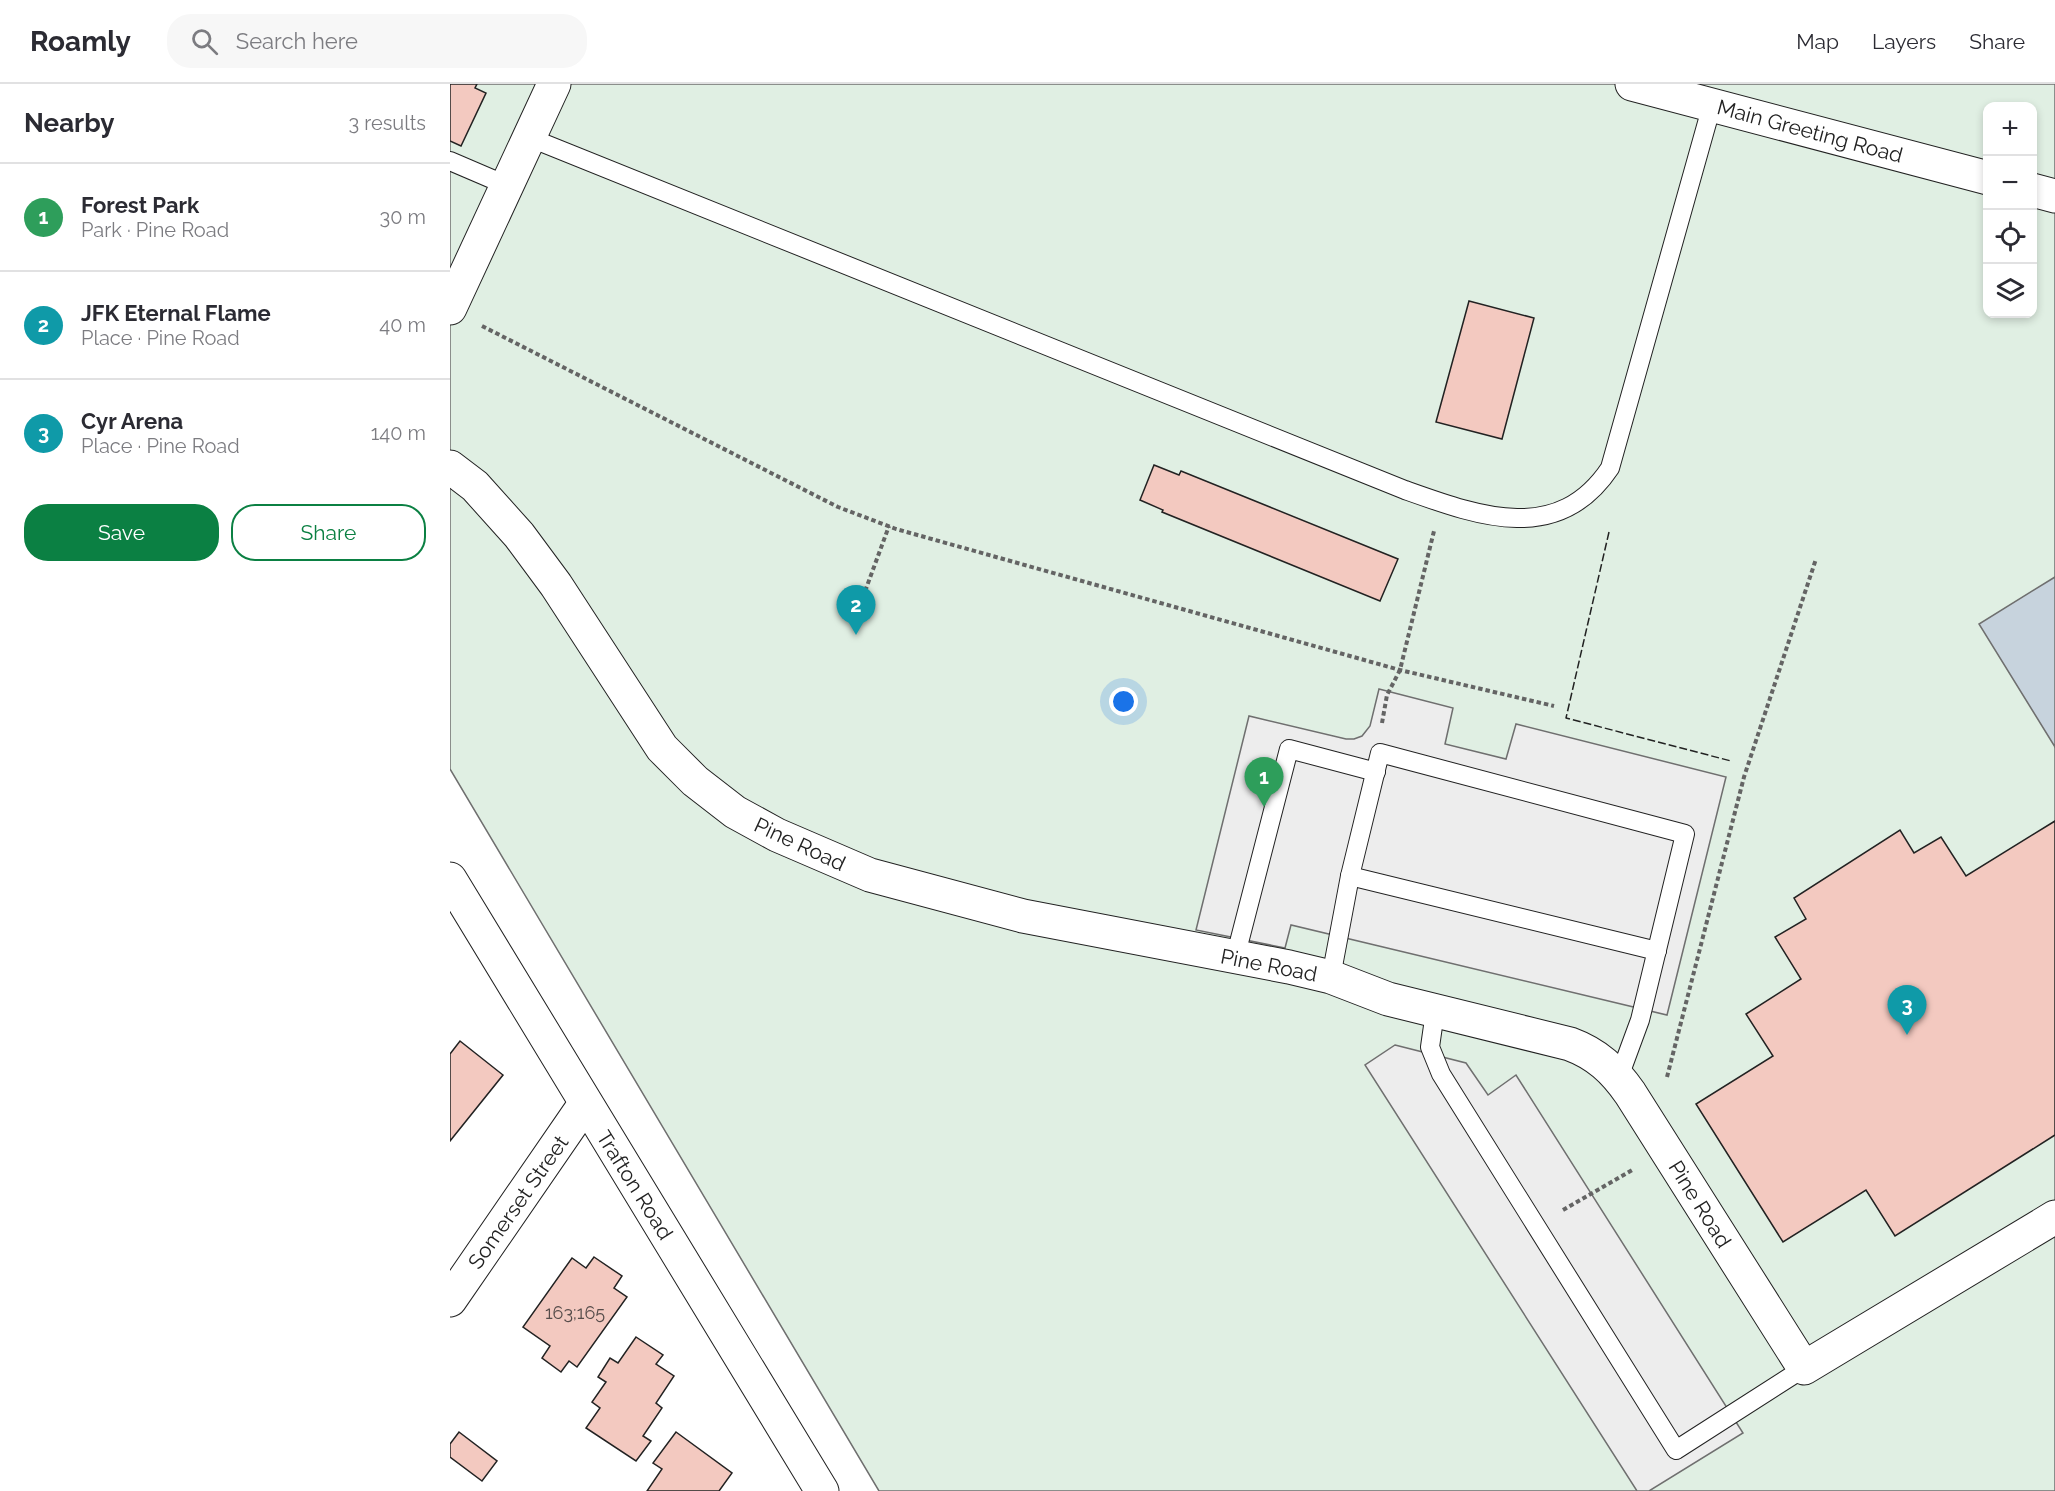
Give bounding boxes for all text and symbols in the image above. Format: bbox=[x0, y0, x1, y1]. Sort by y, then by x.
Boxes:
search box bbox=[167, 14, 587, 68]
text: Roamly bbox=[30, 25, 131, 58]
icon: search bbox=[188, 25, 221, 58]
text: Search here bbox=[236, 28, 358, 54]
text: Map bbox=[1796, 29, 1839, 54]
text: Layers bbox=[1872, 29, 1936, 54]
text: Share bbox=[1969, 29, 2025, 54]
street label: Main Greeting Road bbox=[1714, 94, 1906, 168]
map controls bbox=[1983, 102, 2037, 318]
button: + bbox=[1983, 102, 2037, 156]
text: Nearby bbox=[24, 108, 114, 138]
text: 3 results bbox=[348, 111, 426, 135]
button: − bbox=[1983, 156, 2037, 210]
text: Forest Park bbox=[81, 192, 199, 218]
text: 1 bbox=[39, 205, 48, 229]
text: 30 m bbox=[380, 205, 426, 229]
button: locate bbox=[1983, 210, 2037, 264]
text: Park · Pine Road bbox=[81, 218, 229, 242]
button: layers bbox=[1983, 264, 2037, 318]
text: JFK Eternal Flame bbox=[81, 300, 271, 326]
text: 2 bbox=[38, 313, 49, 337]
text: 40 m bbox=[379, 313, 426, 337]
text: Place · Pine Road bbox=[81, 326, 240, 350]
text: Cyr Arena bbox=[81, 408, 183, 434]
text: 3 bbox=[38, 421, 49, 445]
text: 140 m bbox=[371, 421, 426, 445]
text: Place · Pine Road bbox=[81, 434, 240, 458]
button: Save bbox=[24, 504, 219, 561]
button: Share bbox=[231, 504, 426, 561]
pin: 2 bbox=[836, 586, 876, 635]
your location bbox=[1109, 687, 1138, 716]
pin: 1 bbox=[1244, 758, 1284, 807]
street label: Pine Road bbox=[750, 812, 850, 876]
street label: Pine Road bbox=[1219, 943, 1319, 987]
pin: 3 bbox=[1888, 986, 1926, 1035]
street label: Trafton Road bbox=[592, 1126, 678, 1244]
street label: Somerset Street bbox=[463, 1130, 573, 1274]
street label: Pine Road bbox=[1663, 1156, 1737, 1252]
house number: 163;165 bbox=[545, 1302, 605, 1323]

